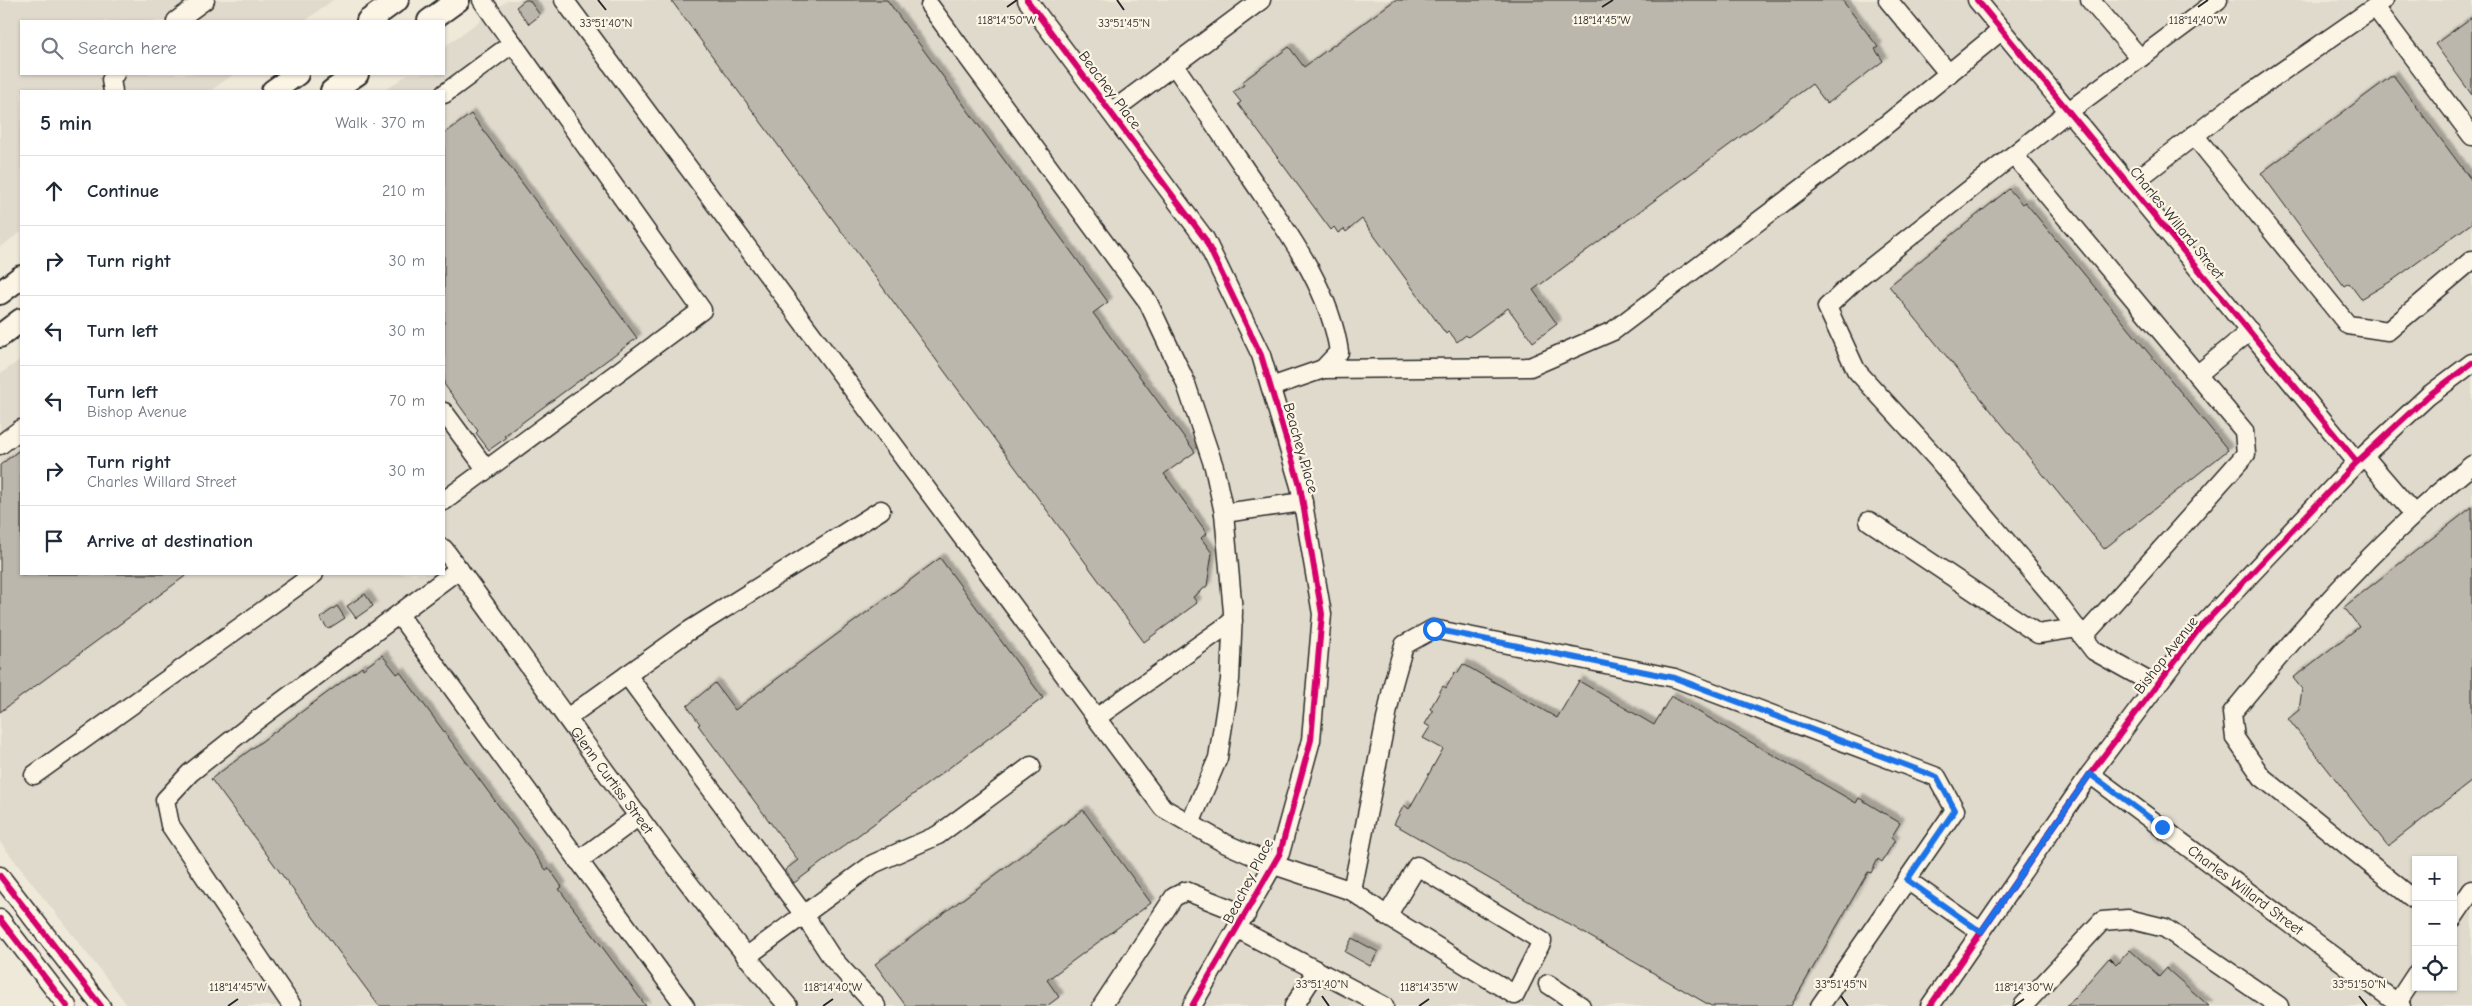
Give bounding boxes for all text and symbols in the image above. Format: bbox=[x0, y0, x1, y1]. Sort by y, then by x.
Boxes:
text: 118°14'50"W bbox=[977, 13, 1037, 27]
text: 118°14'45"W bbox=[1573, 13, 1631, 27]
text: 118°14'40"W bbox=[2169, 13, 2228, 27]
text: 33°51'40"N bbox=[579, 16, 633, 30]
text: 33°51'45"N bbox=[1098, 16, 1150, 30]
search box bbox=[20, 20, 445, 75]
icon: search bbox=[38, 34, 66, 62]
text: Search here bbox=[78, 37, 177, 59]
street label: Beachey Place bbox=[1075, 47, 1146, 133]
text: 5 min bbox=[40, 111, 92, 135]
text: Walk · 370 m bbox=[335, 114, 425, 132]
street label: Charles Willard Street bbox=[2126, 163, 2228, 284]
icon: ahead bbox=[40, 177, 68, 205]
text: Continue bbox=[87, 180, 159, 202]
text: 210 m bbox=[382, 182, 425, 200]
icon: right bbox=[40, 247, 68, 275]
text: Turn right bbox=[87, 250, 171, 272]
text: 30 m bbox=[389, 252, 425, 270]
icon: left bbox=[40, 317, 68, 345]
text: Turn left bbox=[87, 320, 158, 342]
text: 30 m bbox=[389, 322, 425, 340]
text: Turn left bbox=[87, 381, 158, 403]
icon: left bbox=[40, 387, 68, 415]
text: 70 m bbox=[389, 392, 425, 410]
street label: Beachey Place bbox=[1279, 401, 1323, 496]
text: Bishop Avenue bbox=[87, 403, 187, 421]
text: Turn right bbox=[87, 451, 171, 473]
icon: right bbox=[40, 457, 68, 485]
text: 30 m bbox=[389, 462, 425, 480]
text: Charles Willard Street bbox=[87, 473, 236, 491]
icon: arrive bbox=[40, 527, 68, 555]
text: Arrive at destination bbox=[87, 530, 253, 552]
street label: Bishop Avenue bbox=[2130, 612, 2202, 697]
route start bbox=[1423, 618, 1446, 641]
street label: Glenn Curtiss Street bbox=[567, 723, 658, 838]
route end bbox=[2151, 816, 2174, 839]
street label: Beachey Place bbox=[1219, 835, 1277, 927]
street label: Charles Willard Street bbox=[2184, 841, 2308, 939]
map controls bbox=[2412, 856, 2457, 991]
button: + bbox=[2412, 856, 2457, 901]
button: − bbox=[2412, 901, 2457, 946]
button: locate bbox=[2412, 946, 2457, 991]
text: 33°51'40"N bbox=[1295, 977, 1349, 991]
text: 33°51'45"N bbox=[1815, 977, 1867, 991]
text: 33°51'50"N bbox=[2332, 977, 2386, 991]
text: 118°14'45"W bbox=[209, 980, 267, 994]
text: 118°14'40"W bbox=[804, 980, 863, 994]
text: 118°14'35"W bbox=[1400, 980, 1458, 994]
text: 118°14'30"W bbox=[1995, 980, 2054, 994]

